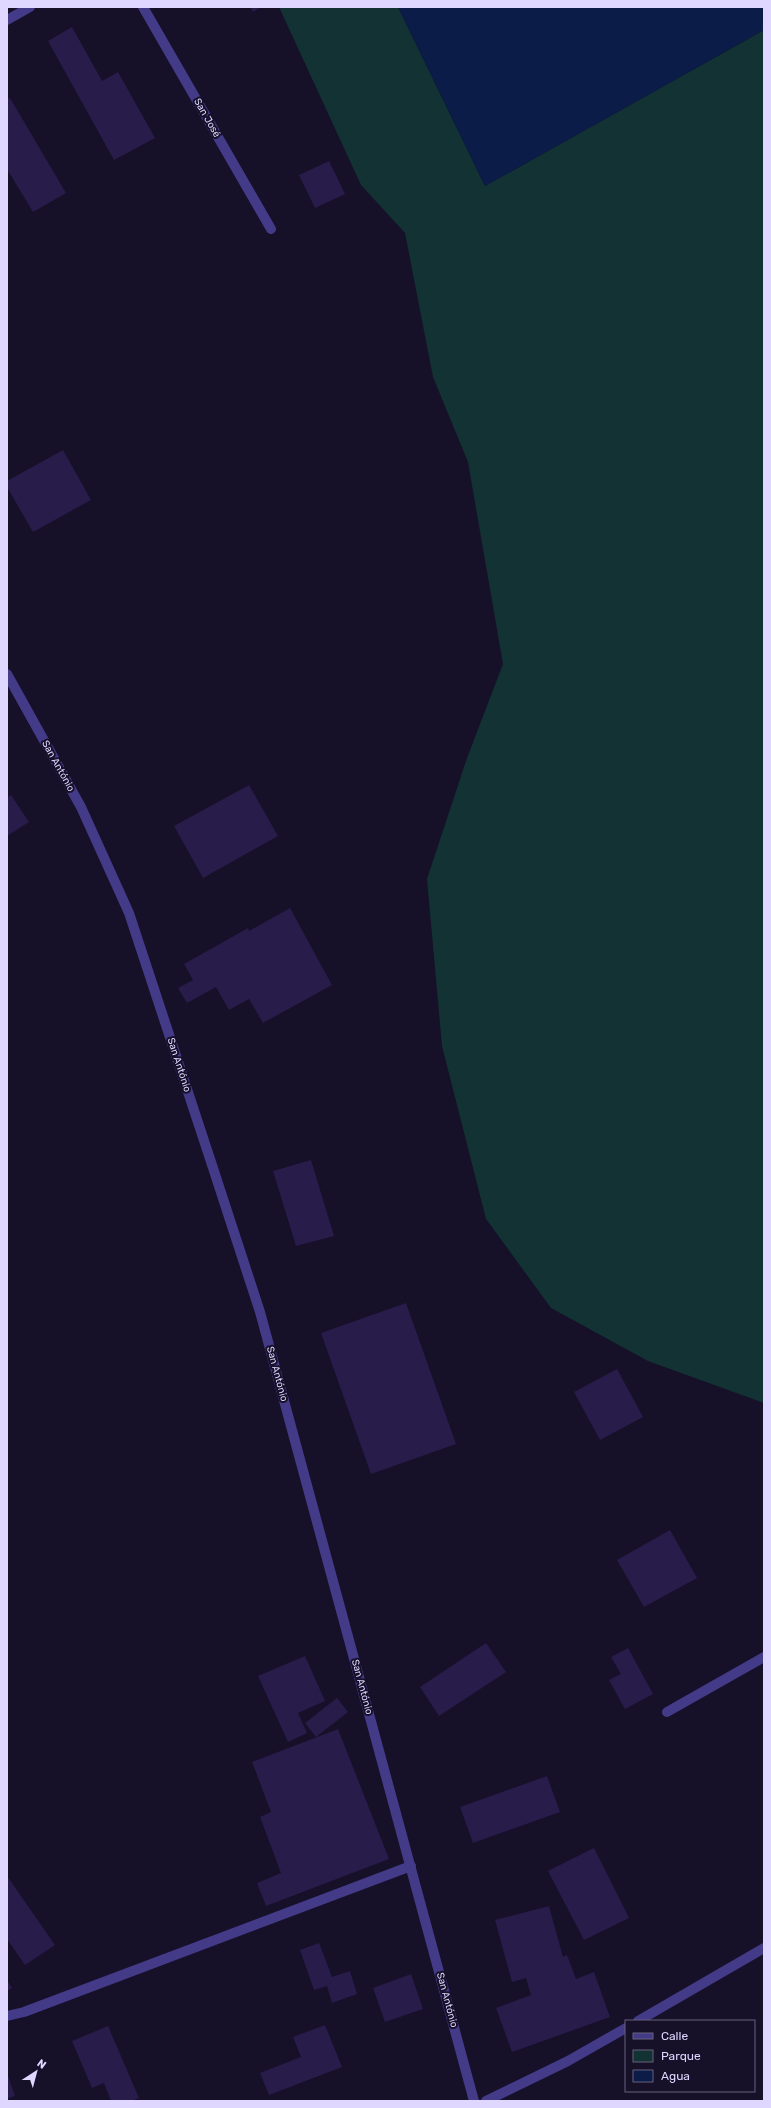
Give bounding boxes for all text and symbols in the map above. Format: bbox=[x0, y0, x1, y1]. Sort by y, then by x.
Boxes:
street label: San José bbox=[191, 96, 223, 140]
street label: San António bbox=[39, 738, 77, 794]
street label: San António bbox=[165, 1036, 194, 1094]
street label: San António bbox=[264, 1345, 290, 1403]
street label: San António bbox=[349, 1658, 375, 1716]
street label: San António bbox=[434, 1971, 460, 2029]
legend bbox=[625, 2020, 755, 2092]
text: Calle bbox=[661, 2029, 688, 2043]
text: Parque bbox=[661, 2049, 701, 2063]
north arrow bbox=[16, 2052, 56, 2092]
text: N bbox=[35, 2057, 49, 2072]
text: Agua bbox=[661, 2069, 690, 2083]

